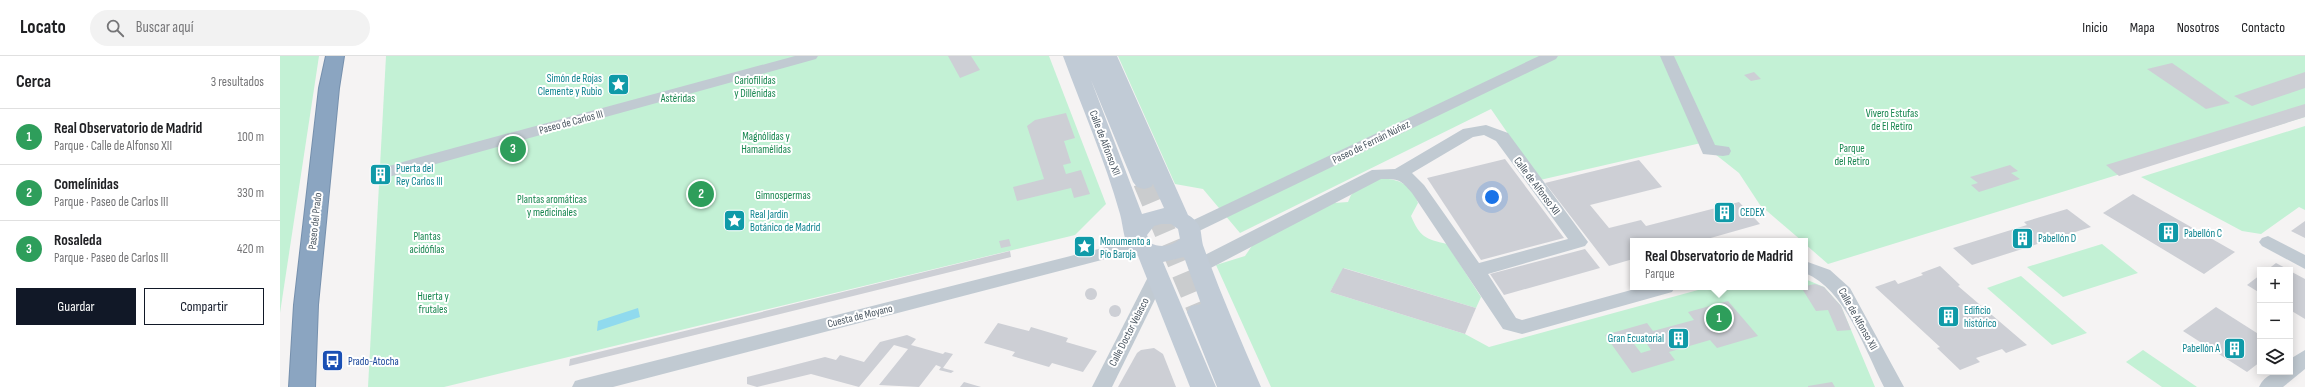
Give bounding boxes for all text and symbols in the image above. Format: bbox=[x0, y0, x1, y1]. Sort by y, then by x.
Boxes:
search box bbox=[90, 10, 370, 46]
text: Locato bbox=[20, 16, 66, 39]
icon: search bbox=[104, 17, 126, 39]
text: Buscar aquí bbox=[136, 18, 193, 37]
text: Inicio bbox=[2082, 19, 2108, 36]
text: Mapa bbox=[2130, 19, 2155, 36]
text: Nosotros bbox=[2177, 19, 2219, 36]
text: Contacto bbox=[2241, 19, 2285, 36]
place icon: Simón de Rojas Clemente y Rubio bbox=[605, 71, 631, 97]
text: Cerca bbox=[16, 72, 51, 92]
place label: Simón de Rojas Clemente y Rubio bbox=[538, 72, 602, 98]
text: 3 resultados bbox=[211, 74, 264, 90]
park label: Cariofílidas y Dillénidas bbox=[734, 74, 776, 100]
park label: Astéridas bbox=[660, 92, 695, 105]
street label: Paseo de Carlos III bbox=[538, 107, 604, 137]
park label: Vivero Estufas de El Retiro bbox=[1866, 107, 1918, 133]
street label: Calle de Alfonso XII bbox=[1087, 109, 1123, 177]
street label: Paseo de Fernán Núñez bbox=[1330, 118, 1412, 166]
text: Real Observatorio de Madrid bbox=[54, 119, 202, 138]
text: 1 bbox=[26, 129, 32, 145]
text: 100 m bbox=[237, 129, 264, 145]
park label: Magnólidas y Hamamélidas bbox=[741, 130, 791, 156]
pin: 3 bbox=[500, 134, 526, 164]
text: Parque · Calle de Alfonso XII bbox=[54, 138, 172, 154]
park label: Parque del Retiro bbox=[1834, 142, 1870, 168]
street label: Calle de Alfonso XII bbox=[1511, 155, 1563, 217]
building icon: Puerta del Rey Carlos III bbox=[368, 161, 394, 187]
place label: Puerta del Rey Carlos III bbox=[396, 162, 443, 188]
text: Comelínidas bbox=[54, 175, 119, 194]
pin: 2 bbox=[688, 179, 714, 209]
text: 2 bbox=[26, 185, 32, 201]
text: 330 m bbox=[237, 185, 264, 201]
your location bbox=[1482, 187, 1502, 207]
park label: Gimnospermas bbox=[755, 189, 811, 202]
street label: Paseo del Prado bbox=[306, 191, 325, 250]
park label: Plantas aromáticas y medicinales bbox=[517, 193, 587, 219]
text: Parque · Paseo de Carlos III bbox=[54, 194, 168, 210]
building icon: CEDEX bbox=[1711, 199, 1737, 225]
place label: CEDEX bbox=[1740, 206, 1765, 219]
place icon: Real Jardín Botánico de Madrid bbox=[721, 207, 747, 233]
place label: Real Jardín Botánico de Madrid bbox=[750, 208, 821, 234]
building icon: Pabellón C bbox=[2155, 220, 2181, 246]
building icon: Pabellón D bbox=[2009, 225, 2035, 251]
place label: Pabellón C bbox=[2184, 227, 2222, 240]
park label: Plantas acidófilas bbox=[410, 230, 444, 256]
text: Rosaleda bbox=[54, 231, 102, 250]
place label: Pabellón D bbox=[2038, 232, 2076, 245]
place icon: Monumento a Pío Baroja bbox=[1072, 234, 1098, 260]
place label: Monumento a Pío Baroja bbox=[1100, 235, 1151, 261]
popup bbox=[1630, 238, 1808, 290]
text: 3 bbox=[26, 241, 32, 257]
text: 420 m bbox=[237, 241, 264, 257]
text: Real Observatorio de Madrid bbox=[1645, 247, 1793, 266]
text: Parque · Paseo de Carlos III bbox=[54, 250, 168, 266]
text: Parque bbox=[1645, 266, 1675, 282]
map controls bbox=[2257, 267, 2293, 375]
button: + bbox=[2257, 267, 2293, 303]
street label: Calle de Alfonso XII bbox=[1836, 286, 1880, 352]
button: Guardar bbox=[16, 288, 136, 325]
button: Compartir bbox=[144, 288, 264, 325]
park label: Huerta y frutales bbox=[417, 290, 449, 316]
street label: Calle Doctor Velasco bbox=[1106, 295, 1152, 368]
street label: Cuesta de Moyano bbox=[826, 301, 894, 330]
pin: 1 bbox=[1706, 303, 1732, 333]
building icon: Edificio histórico bbox=[1936, 303, 1962, 329]
button: − bbox=[2257, 303, 2293, 339]
place label: Edificio histórico bbox=[1964, 304, 1997, 330]
building icon: Gran Ecuatorial bbox=[1666, 325, 1692, 351]
place label: Gran Ecuatorial bbox=[1608, 332, 1664, 345]
building icon: Pabellón A bbox=[2222, 335, 2248, 361]
button: layers bbox=[2257, 339, 2293, 375]
place label: Pabellón A bbox=[2182, 342, 2220, 355]
bus stop icon: Prado-Atocha bbox=[319, 348, 345, 374]
place label: Prado-Atocha bbox=[348, 355, 399, 368]

